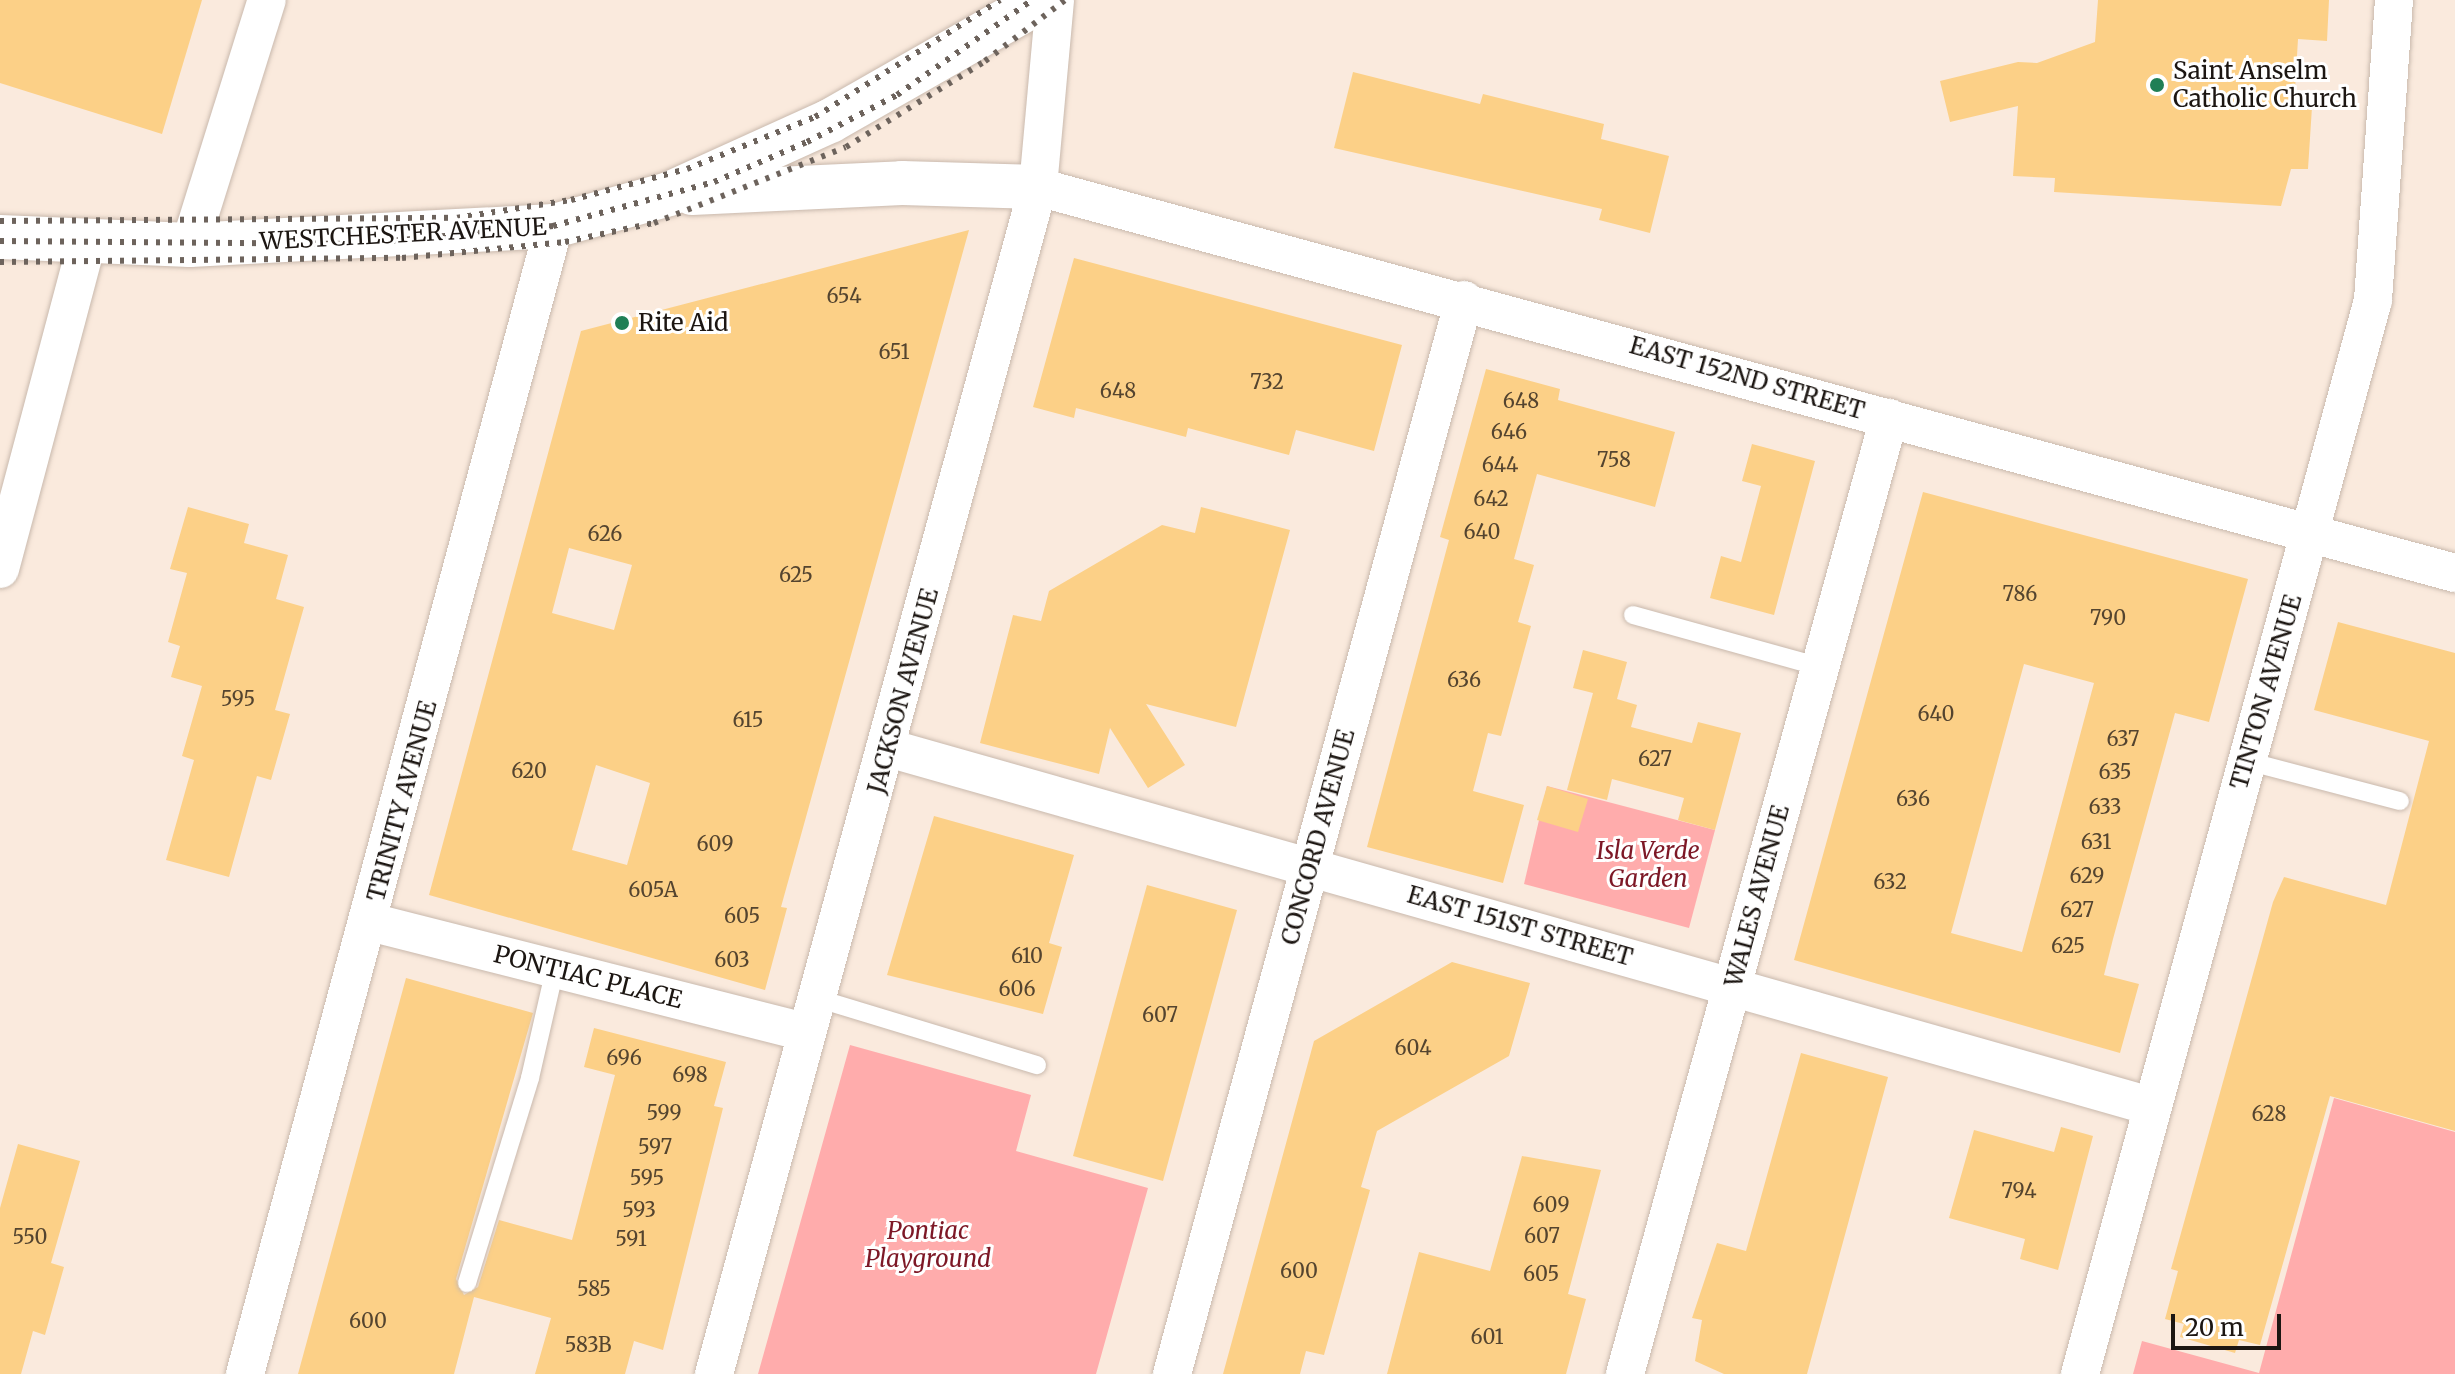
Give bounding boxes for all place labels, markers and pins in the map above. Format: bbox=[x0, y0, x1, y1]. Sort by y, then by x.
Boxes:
place label: Saint Anselm Catholic Church bbox=[2173, 57, 2357, 113]
marker: Saint Anselm Catholic Church bbox=[2148, 76, 2166, 94]
place label: Rite Aid bbox=[638, 309, 728, 337]
marker: Rite Aid bbox=[613, 314, 631, 332]

